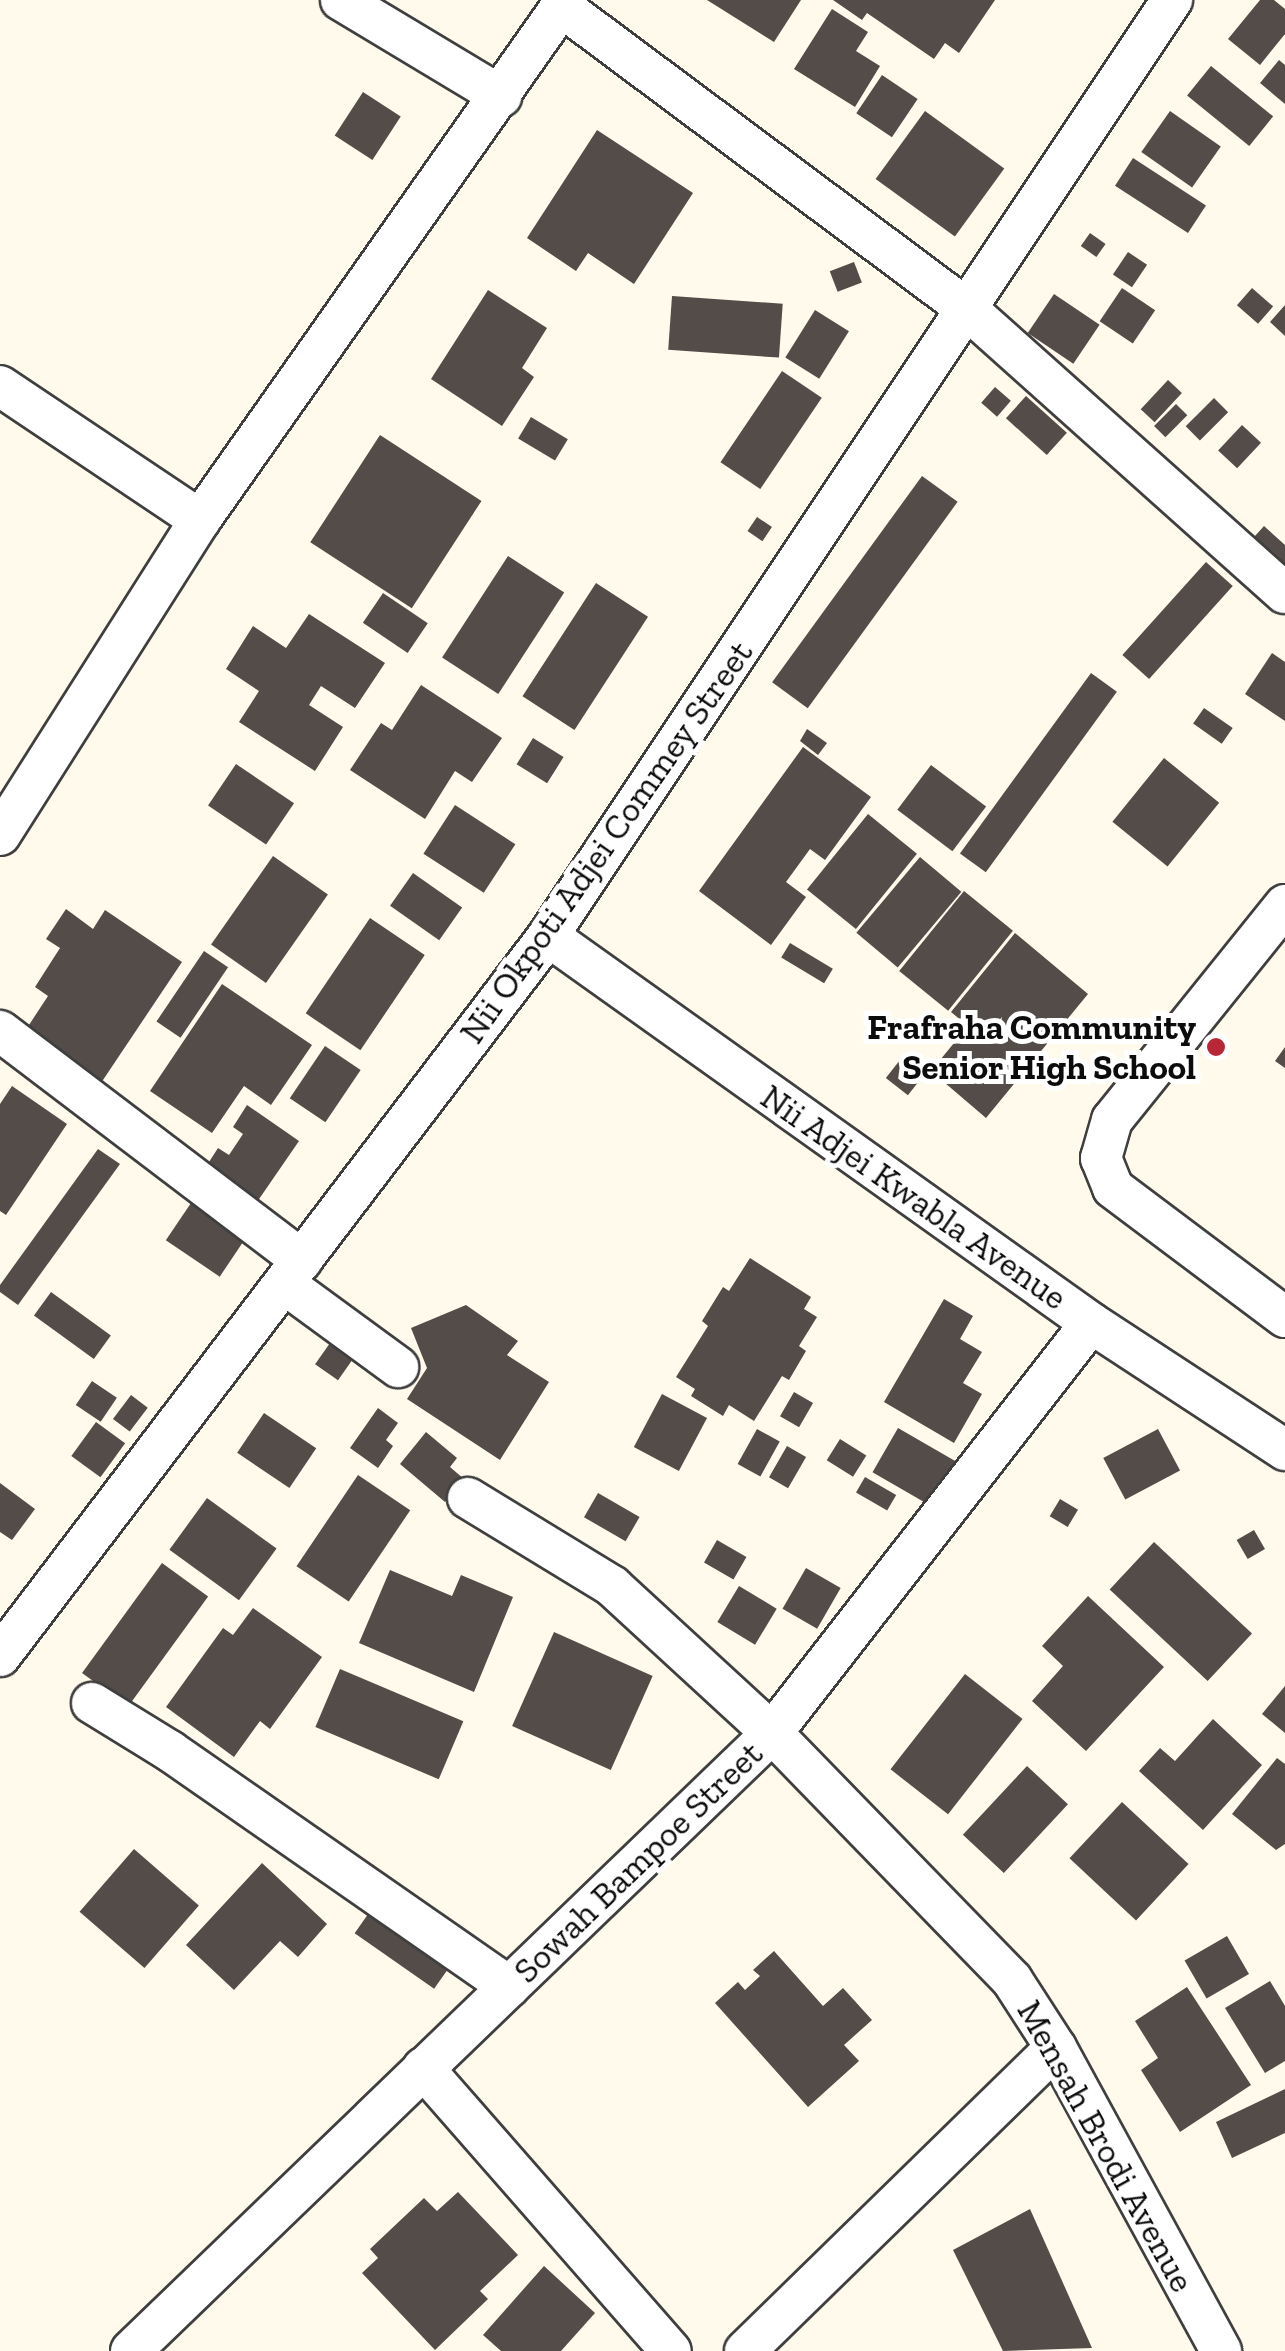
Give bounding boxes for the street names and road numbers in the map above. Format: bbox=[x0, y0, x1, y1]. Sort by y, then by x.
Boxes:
street label: Nii Okpoti Adjei Commey Street bbox=[450, 632, 762, 1052]
street label: Nii Adjei Kwabla Avenue bbox=[752, 1075, 1076, 1319]
street label: Sowah Bampoe Street bbox=[505, 1732, 771, 1992]
street label: Mensah Brodi Avenue bbox=[1008, 1992, 1204, 2300]

